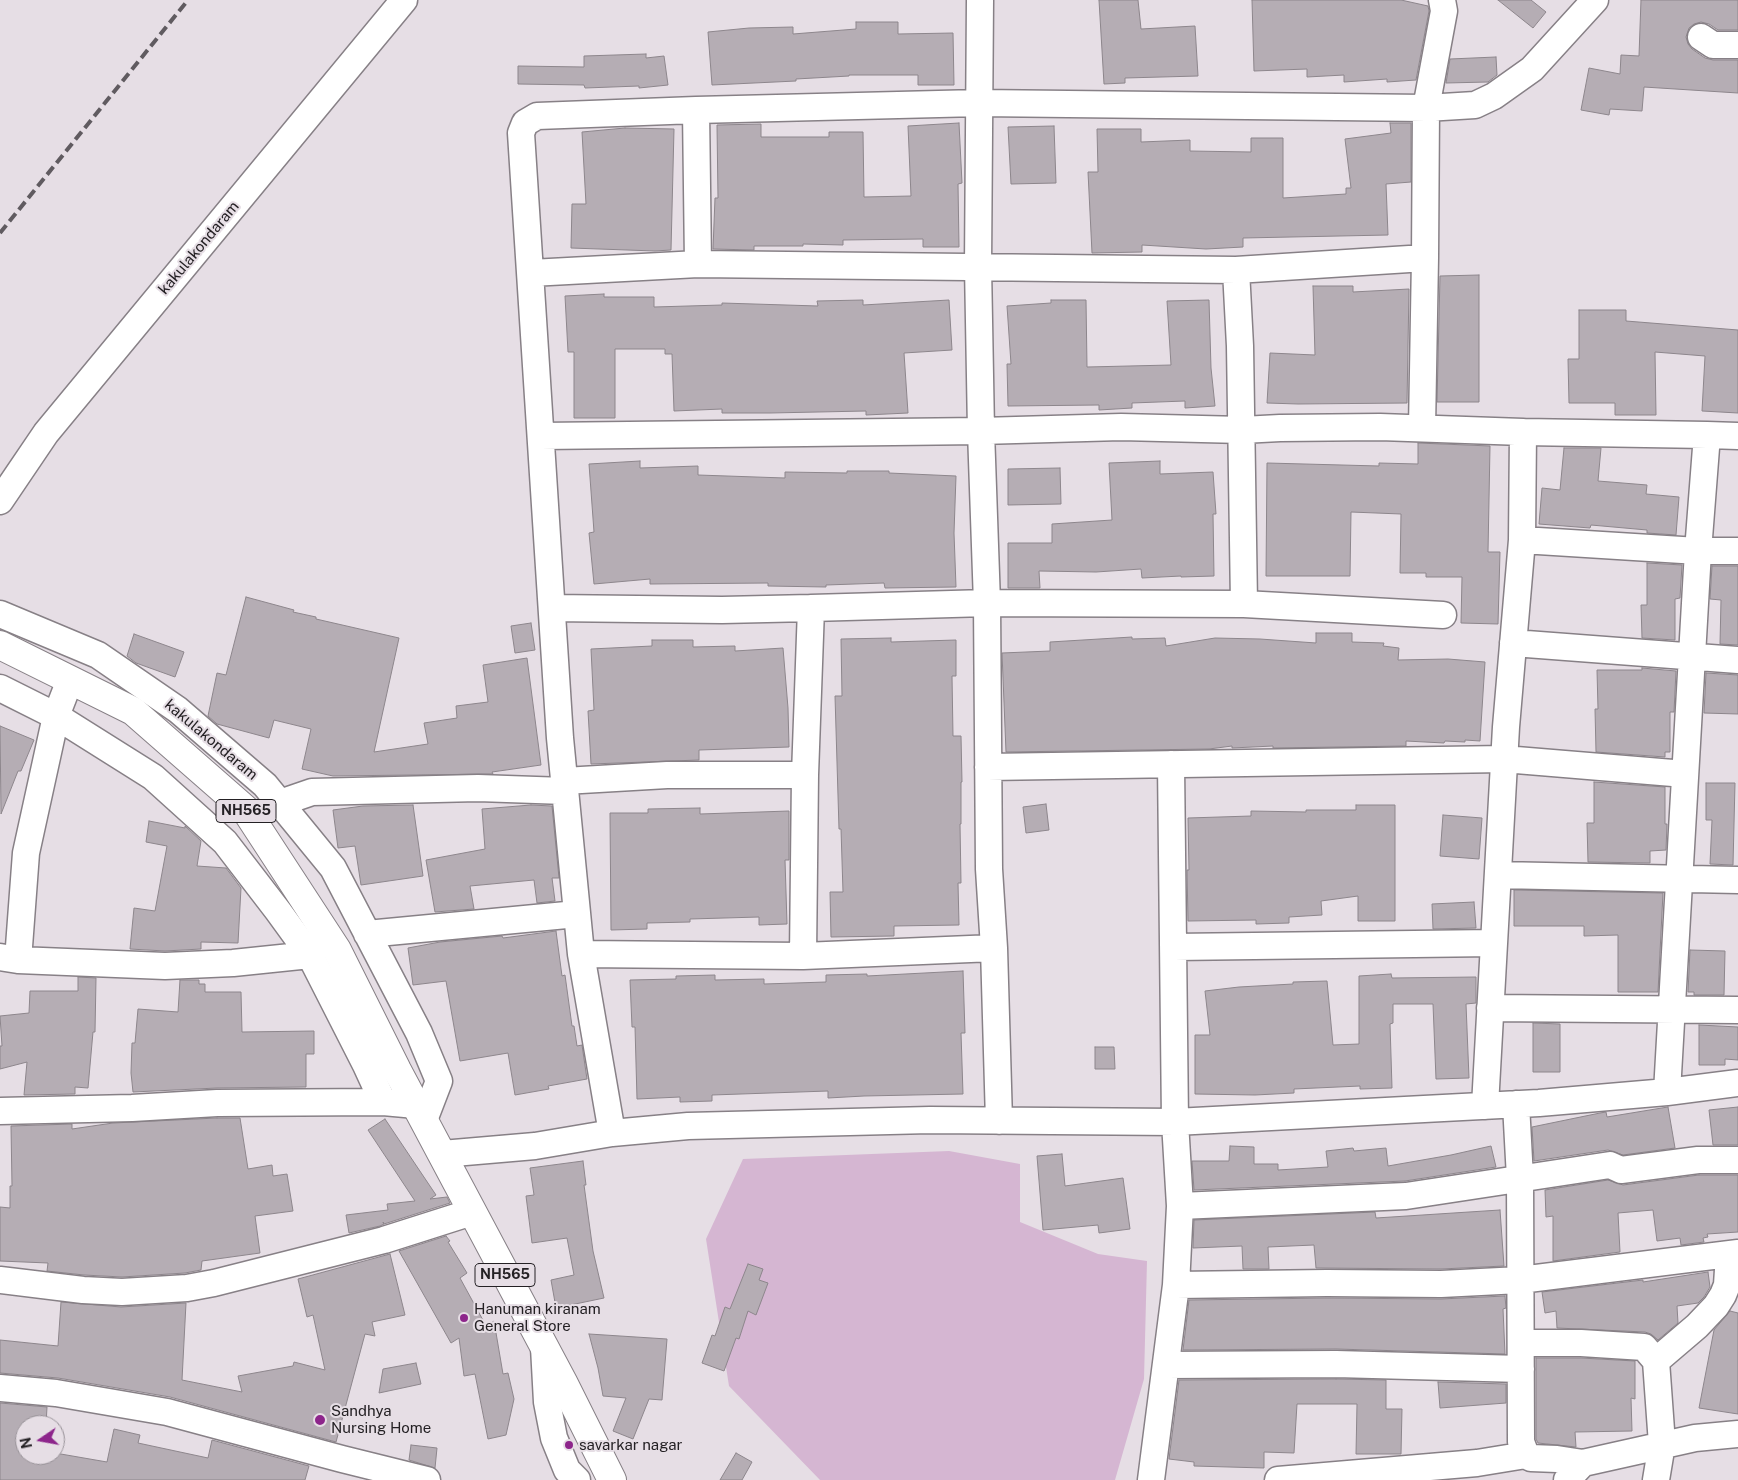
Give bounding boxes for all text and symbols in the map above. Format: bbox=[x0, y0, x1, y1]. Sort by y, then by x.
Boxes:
street label: kakulakondaram bbox=[155, 198, 243, 298]
street label: kakulakondaram bbox=[161, 696, 261, 784]
road number: NH565 bbox=[216, 799, 276, 822]
road number: NH565 bbox=[475, 1264, 535, 1286]
place label: Hanuman kiranam General Store bbox=[474, 1300, 601, 1335]
marker: Hanuman kiranam General Store bbox=[458, 1312, 470, 1324]
place label: Sandhya Nursing Home bbox=[331, 1402, 431, 1437]
marker: Sandhya Nursing Home bbox=[313, 1413, 327, 1427]
north arrow bbox=[15, 1415, 65, 1465]
text: N bbox=[17, 1436, 35, 1450]
place label: savarkar nagar bbox=[579, 1436, 682, 1454]
marker: savarkar nagar bbox=[563, 1439, 575, 1451]

